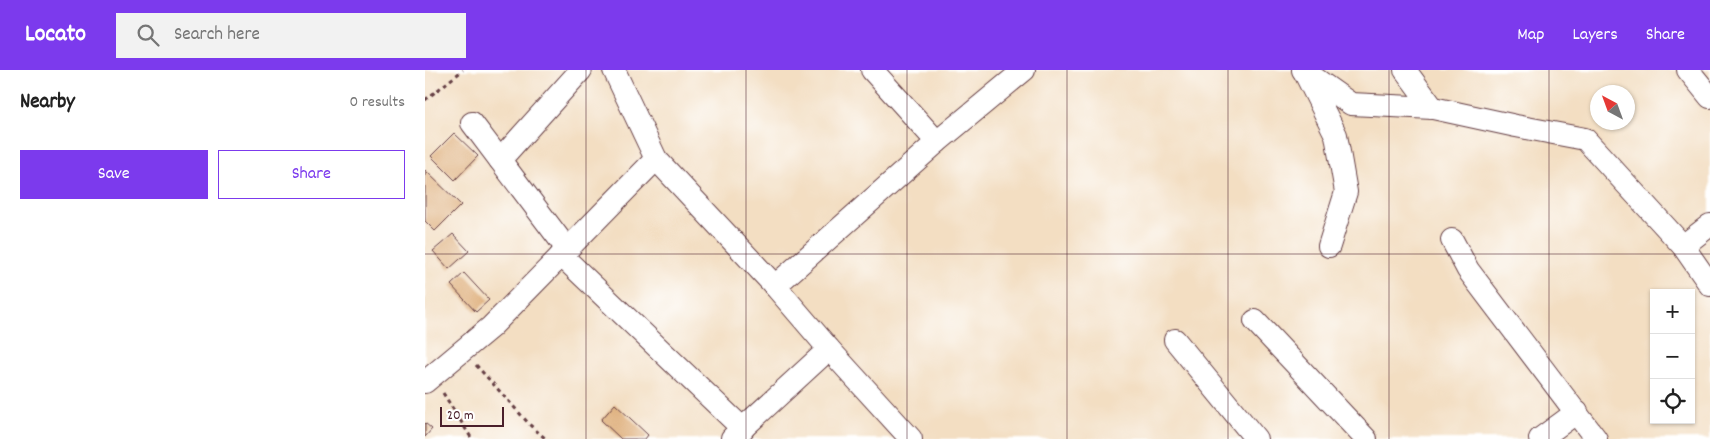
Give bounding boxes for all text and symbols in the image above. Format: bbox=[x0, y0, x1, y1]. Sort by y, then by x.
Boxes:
search box bbox=[116, 13, 466, 58]
text: Locato bbox=[25, 18, 86, 52]
icon: search bbox=[134, 21, 162, 49]
text: Search here bbox=[174, 22, 260, 49]
text: Map bbox=[1517, 23, 1544, 48]
text: Layers bbox=[1572, 23, 1618, 48]
text: Share bbox=[1646, 23, 1685, 48]
north arrow bbox=[1590, 85, 1635, 130]
text: Nearby bbox=[20, 88, 75, 118]
text: 0 results bbox=[350, 91, 405, 114]
button: Save bbox=[20, 150, 208, 199]
button: Share bbox=[218, 150, 405, 199]
map controls bbox=[1650, 289, 1695, 424]
button: + bbox=[1650, 289, 1695, 334]
button: − bbox=[1650, 334, 1695, 379]
button: locate bbox=[1650, 379, 1695, 424]
scale bar bbox=[440, 404, 504, 427]
text: 20 m bbox=[447, 406, 474, 426]

